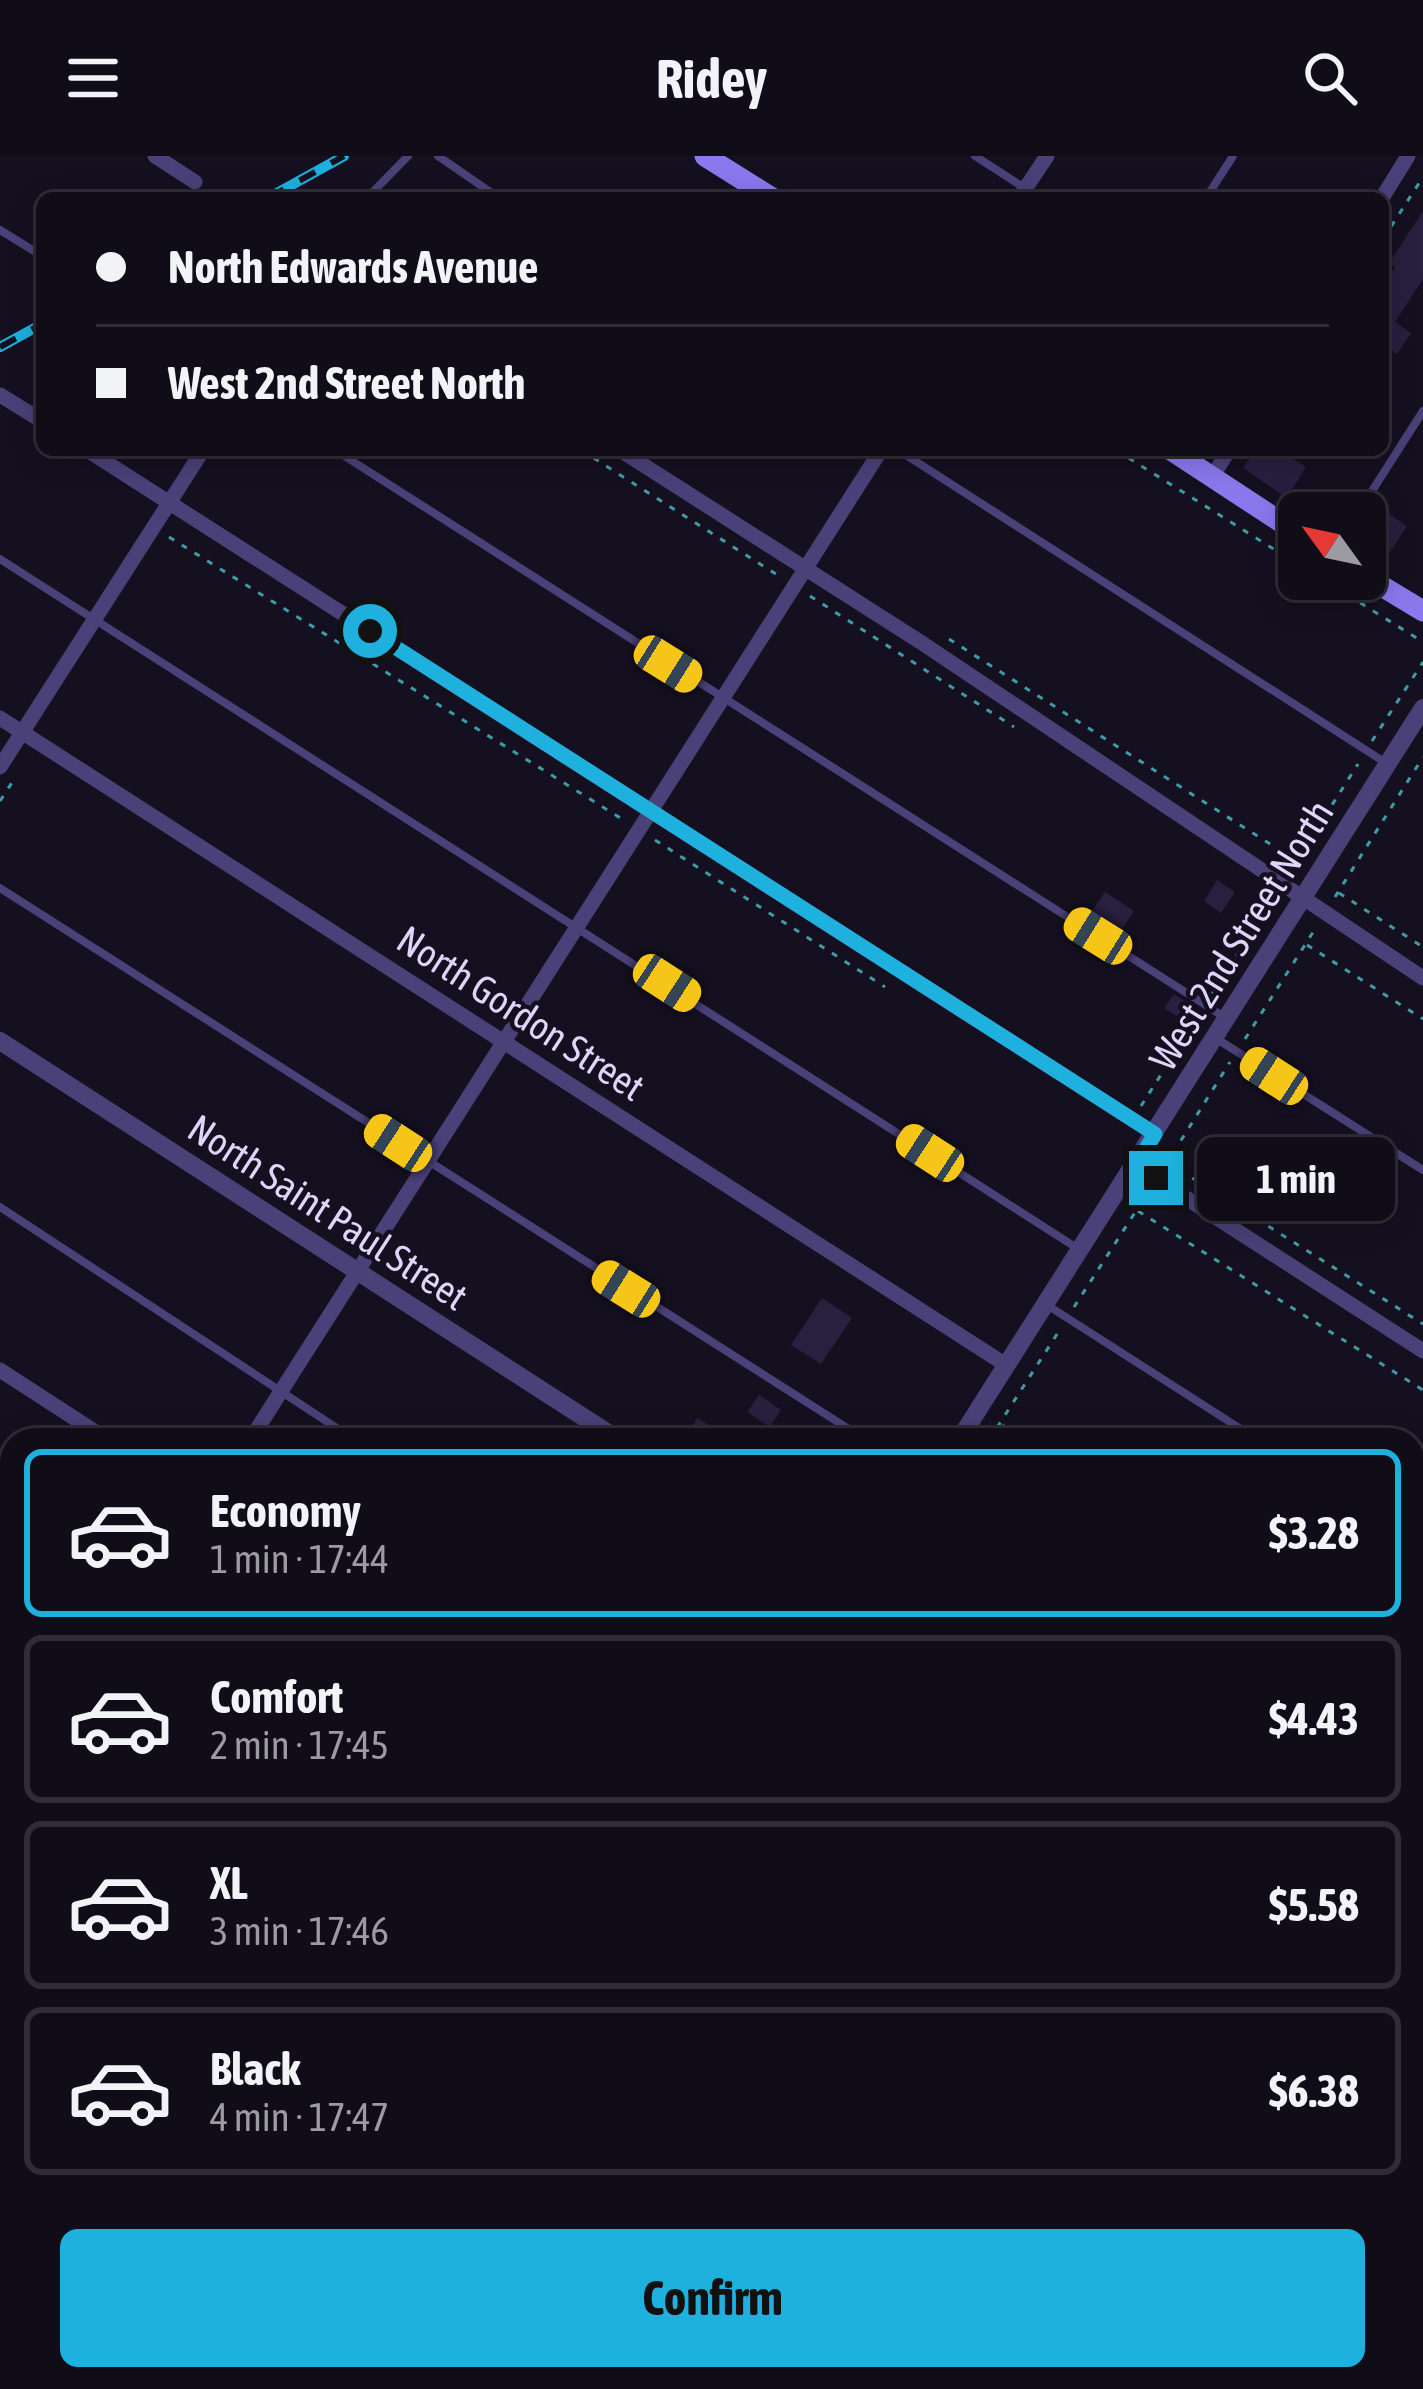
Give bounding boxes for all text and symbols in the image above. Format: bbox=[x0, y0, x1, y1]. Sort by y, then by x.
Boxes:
icon: menu bbox=[60, 45, 126, 111]
icon: search bbox=[1297, 45, 1363, 111]
text: Ridey bbox=[656, 48, 767, 109]
text: North Edwards Avenue bbox=[168, 241, 539, 293]
text: West 2nd Street North bbox=[168, 357, 525, 409]
north arrow bbox=[1278, 492, 1386, 600]
map controls bbox=[1278, 492, 1386, 600]
route start bbox=[343, 604, 397, 658]
car bbox=[628, 630, 708, 698]
street label: West 2nd Street North bbox=[1140, 792, 1342, 1078]
car bbox=[1058, 902, 1138, 970]
street label: North Gordon Street bbox=[389, 917, 653, 1109]
car bbox=[627, 948, 707, 1018]
car bbox=[1234, 1041, 1314, 1111]
street label: North Saint Paul Street bbox=[180, 1105, 476, 1319]
car bbox=[358, 1108, 438, 1178]
car bbox=[890, 1118, 970, 1188]
callout: 1 min bbox=[1198, 1136, 1396, 1220]
route end bbox=[1129, 1151, 1183, 1205]
text: 1 min bbox=[1256, 1157, 1336, 1201]
car bbox=[586, 1255, 666, 1323]
icon: car bbox=[66, 1479, 174, 1587]
text: Economy bbox=[210, 1485, 361, 1537]
text: $3.28 bbox=[1269, 1507, 1359, 1559]
text: 1 min · 17:44 bbox=[210, 1537, 389, 1581]
icon: car bbox=[66, 1665, 174, 1773]
text: Comfort bbox=[210, 1671, 343, 1723]
text: $4.43 bbox=[1269, 1693, 1359, 1745]
text: 2 min · 17:45 bbox=[210, 1723, 389, 1767]
icon: car bbox=[66, 1851, 174, 1959]
text: XL bbox=[210, 1857, 248, 1909]
text: $5.58 bbox=[1269, 1879, 1359, 1931]
text: 3 min · 17:46 bbox=[210, 1909, 389, 1953]
icon: car bbox=[66, 2037, 174, 2145]
text: Black bbox=[210, 2043, 301, 2095]
text: $6.38 bbox=[1269, 2065, 1359, 2117]
text: 4 min · 17:47 bbox=[210, 2095, 389, 2139]
button: Confirm bbox=[60, 2229, 1365, 2367]

